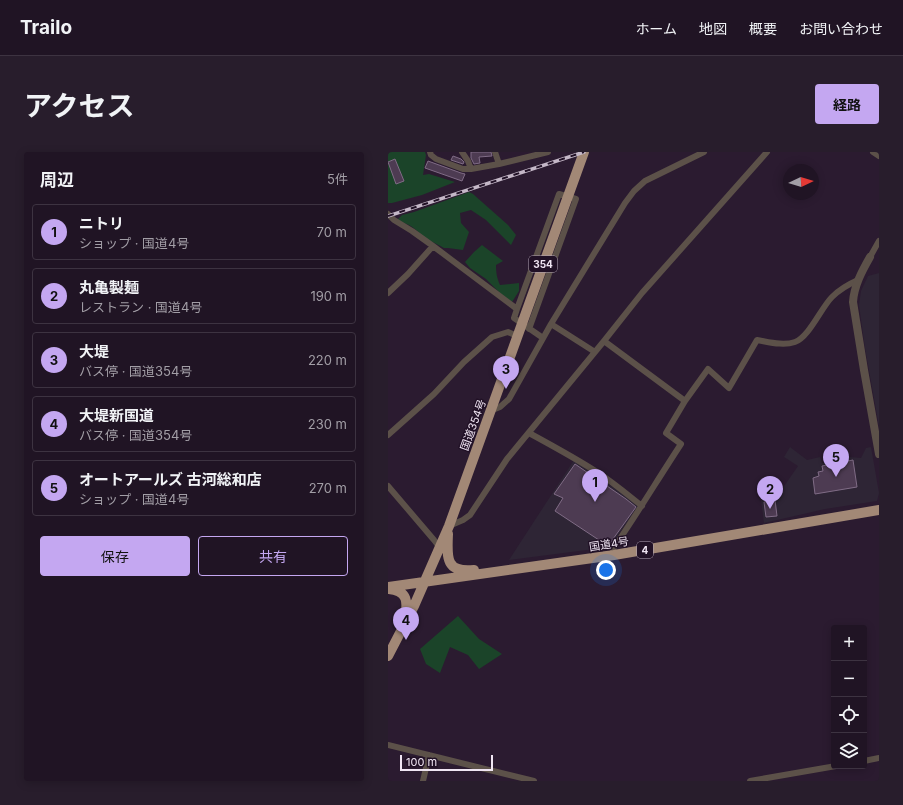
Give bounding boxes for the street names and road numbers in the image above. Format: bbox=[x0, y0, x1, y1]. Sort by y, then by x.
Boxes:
road number: 354 bbox=[529, 256, 557, 272]
street label: 国道354号 bbox=[457, 397, 489, 453]
street label: 国道4号 bbox=[588, 534, 630, 554]
road number: 4 bbox=[637, 542, 653, 558]

